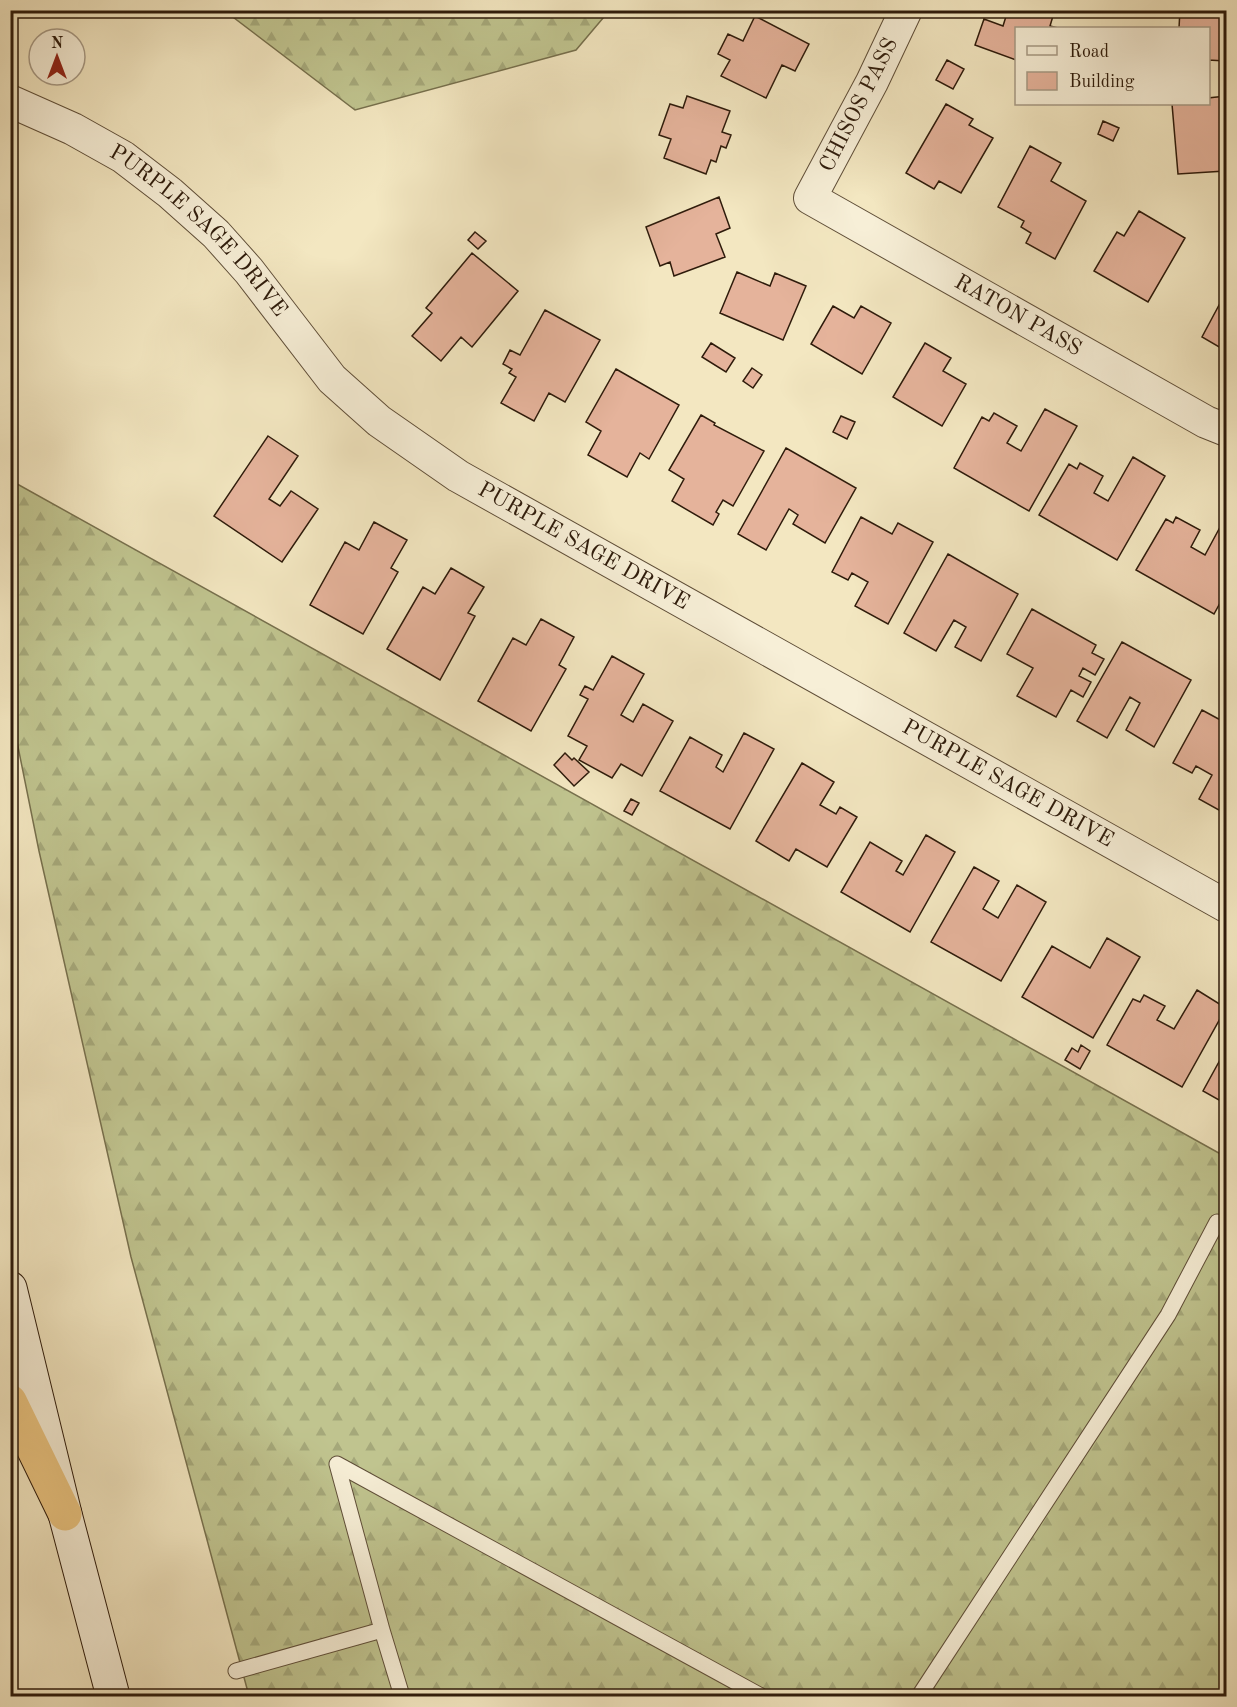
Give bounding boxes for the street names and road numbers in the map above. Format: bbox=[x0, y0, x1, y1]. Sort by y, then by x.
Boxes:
street label: CHISOS PASS bbox=[816, 34, 902, 176]
street label: PURPLE SAGE DRIVE bbox=[106, 141, 291, 321]
street label: RATON PASS bbox=[951, 271, 1085, 360]
street label: PURPLE SAGE DRIVE bbox=[474, 478, 693, 614]
street label: PURPLE SAGE DRIVE bbox=[898, 716, 1117, 852]

